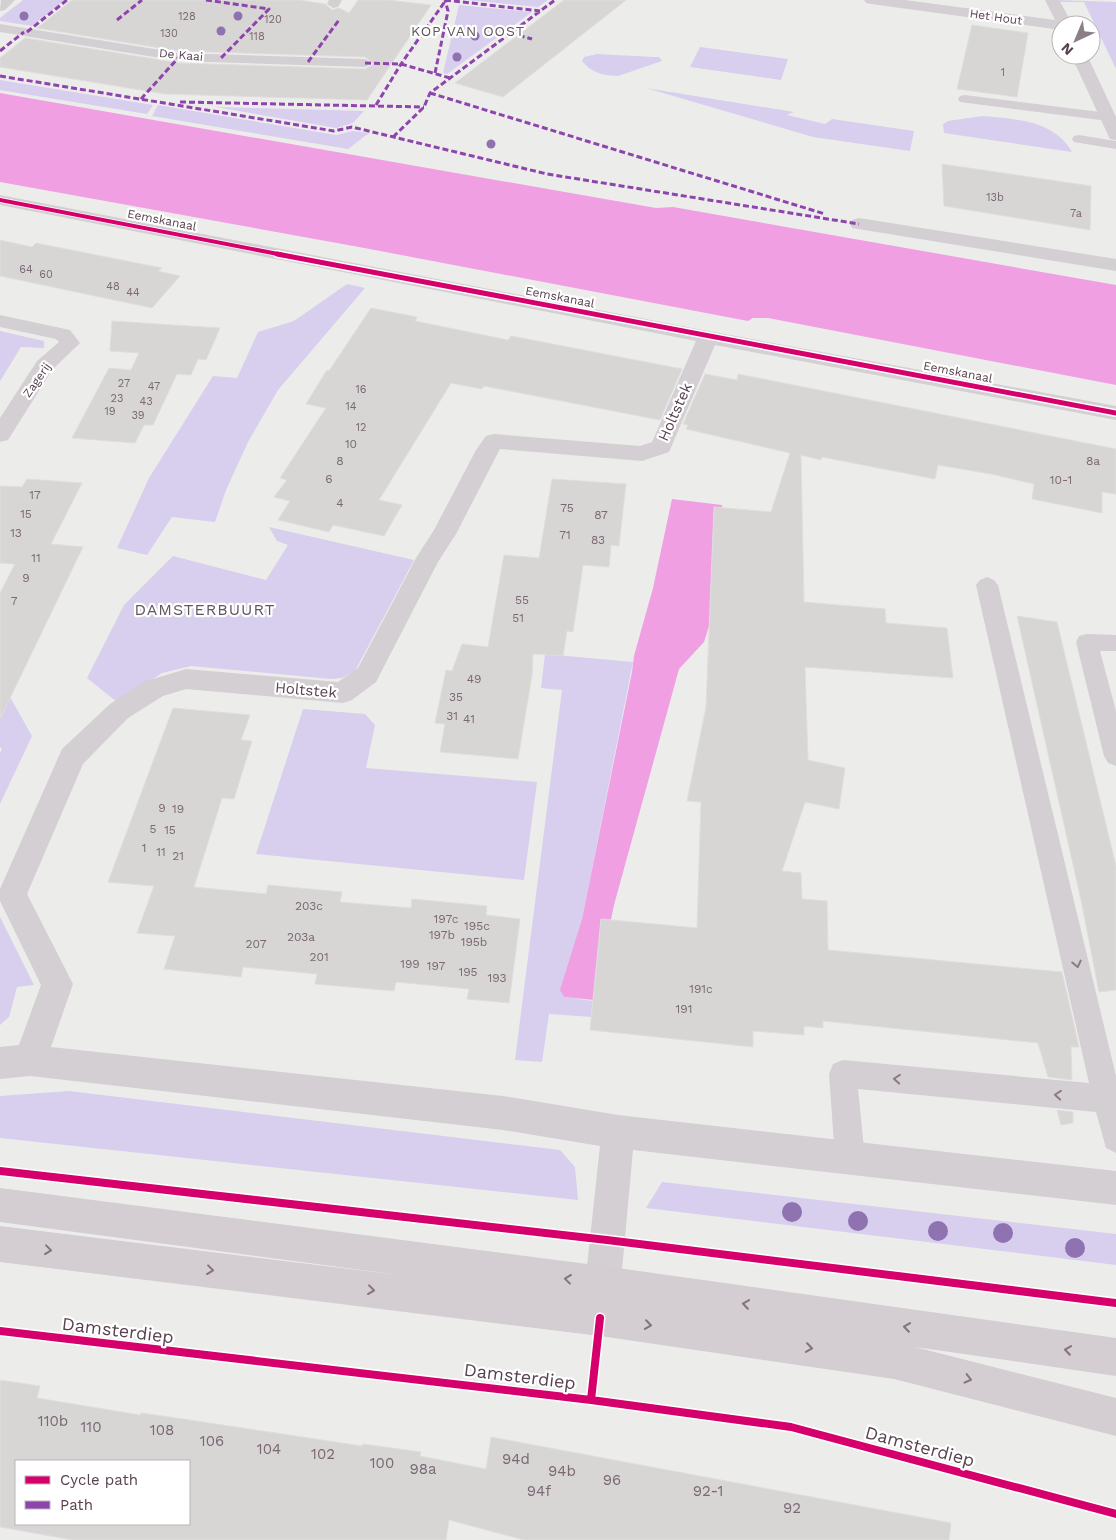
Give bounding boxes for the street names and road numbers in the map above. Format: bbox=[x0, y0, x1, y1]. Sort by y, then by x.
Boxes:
street label: Het Hout bbox=[969, 6, 1023, 28]
street label: De Kaai bbox=[158, 46, 204, 64]
street label: Eemskanaal bbox=[126, 206, 198, 234]
street label: Eemskanaal bbox=[524, 283, 596, 311]
street label: Eemskanaal bbox=[922, 358, 994, 386]
street label: Zagerij bbox=[20, 360, 54, 400]
street label: Holtstek bbox=[654, 380, 696, 444]
street label: Holtstek bbox=[274, 678, 338, 702]
street label: Damsterdiep bbox=[61, 1313, 175, 1347]
street label: Damsterdiep bbox=[463, 1359, 577, 1393]
street label: Damsterdiep bbox=[863, 1421, 977, 1471]

